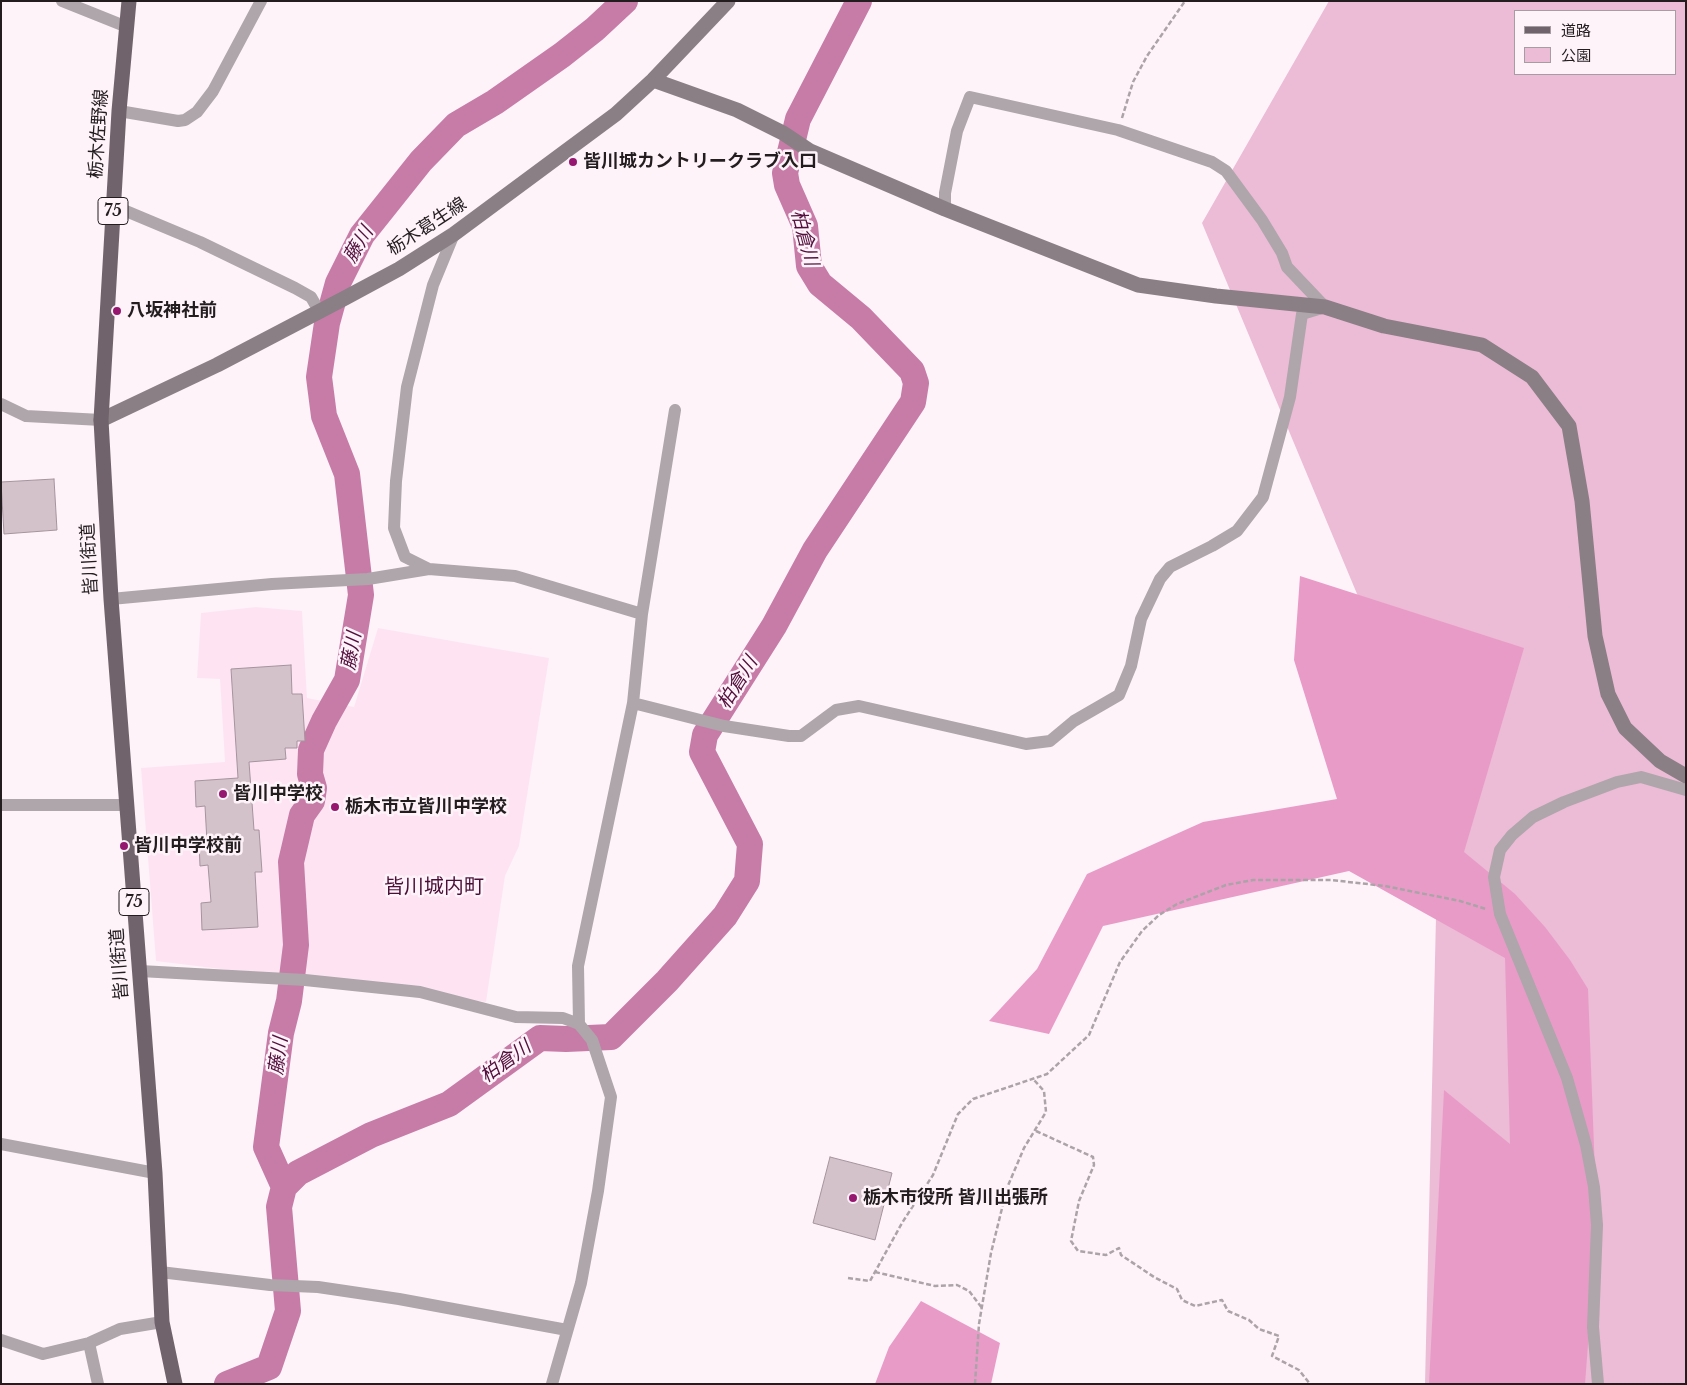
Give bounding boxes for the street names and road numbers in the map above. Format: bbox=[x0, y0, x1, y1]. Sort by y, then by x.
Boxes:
street label: 栃木佐野線 bbox=[85, 88, 113, 180]
street label: 栃木葛生線 bbox=[383, 193, 471, 261]
road number: 75 bbox=[98, 198, 128, 225]
street label: 皆川街道 bbox=[77, 522, 103, 596]
road number: 75 bbox=[119, 889, 149, 916]
street label: 皆川街道 bbox=[107, 927, 133, 1001]

